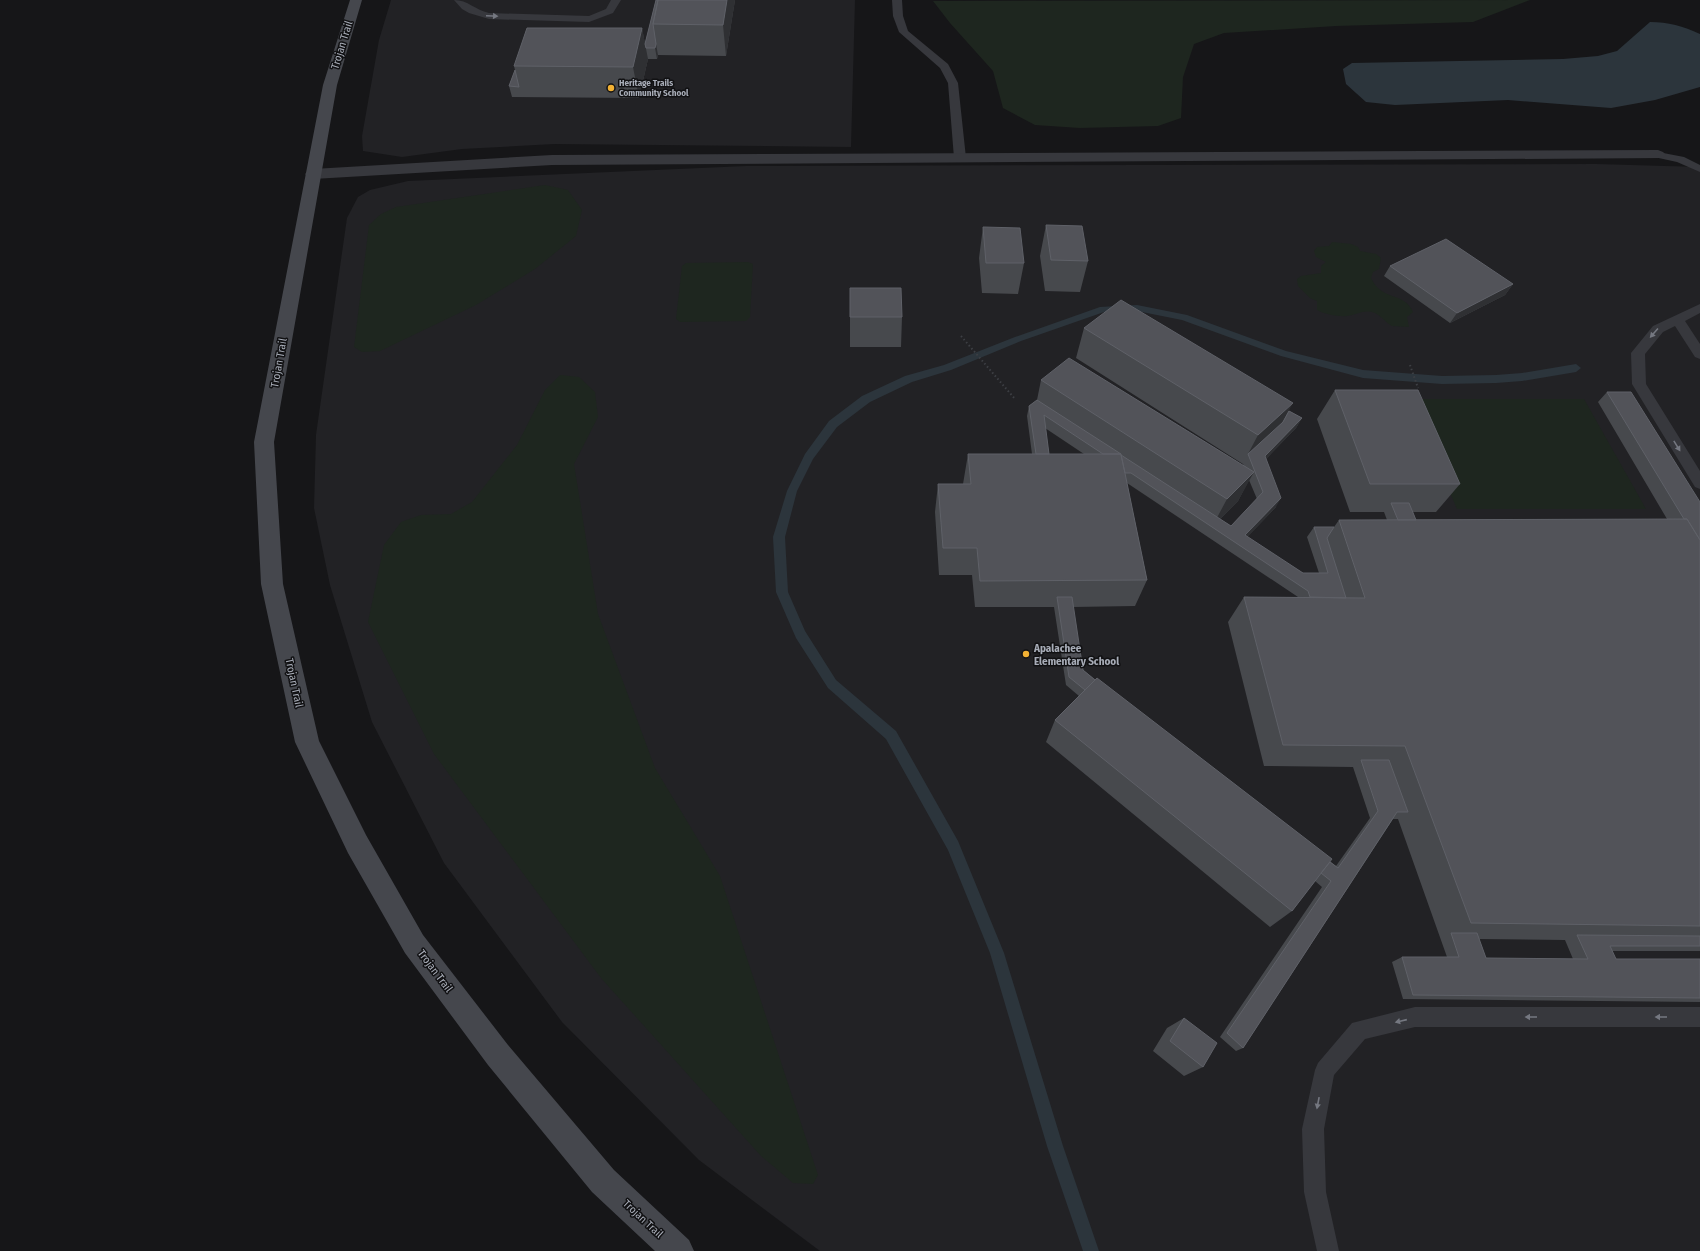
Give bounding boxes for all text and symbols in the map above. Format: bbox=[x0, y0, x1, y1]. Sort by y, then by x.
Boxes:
one-way arrow bbox=[486, 13, 498, 20]
street label: Trojan Trail bbox=[328, 19, 356, 71]
place label: Heritage Trails Community School bbox=[619, 78, 689, 98]
marker: Heritage Trails Community School bbox=[606, 83, 616, 93]
one-way arrow bbox=[1650, 328, 1659, 338]
street label: Trojan Trail bbox=[268, 337, 290, 389]
one-way arrow bbox=[1674, 440, 1681, 452]
place label: Apalachee Elementary School bbox=[1033, 642, 1120, 668]
marker: Apalachee Elementary School bbox=[1021, 649, 1031, 659]
street label: Trojan Trail bbox=[282, 657, 306, 709]
street label: Trojan Trail bbox=[415, 947, 455, 995]
one-way arrow bbox=[1524, 1014, 1537, 1020]
one-way arrow bbox=[1654, 1014, 1667, 1020]
one-way arrow bbox=[1395, 1018, 1408, 1024]
one-way arrow bbox=[1315, 1097, 1321, 1109]
street label: Trojan Trail bbox=[620, 1197, 666, 1241]

